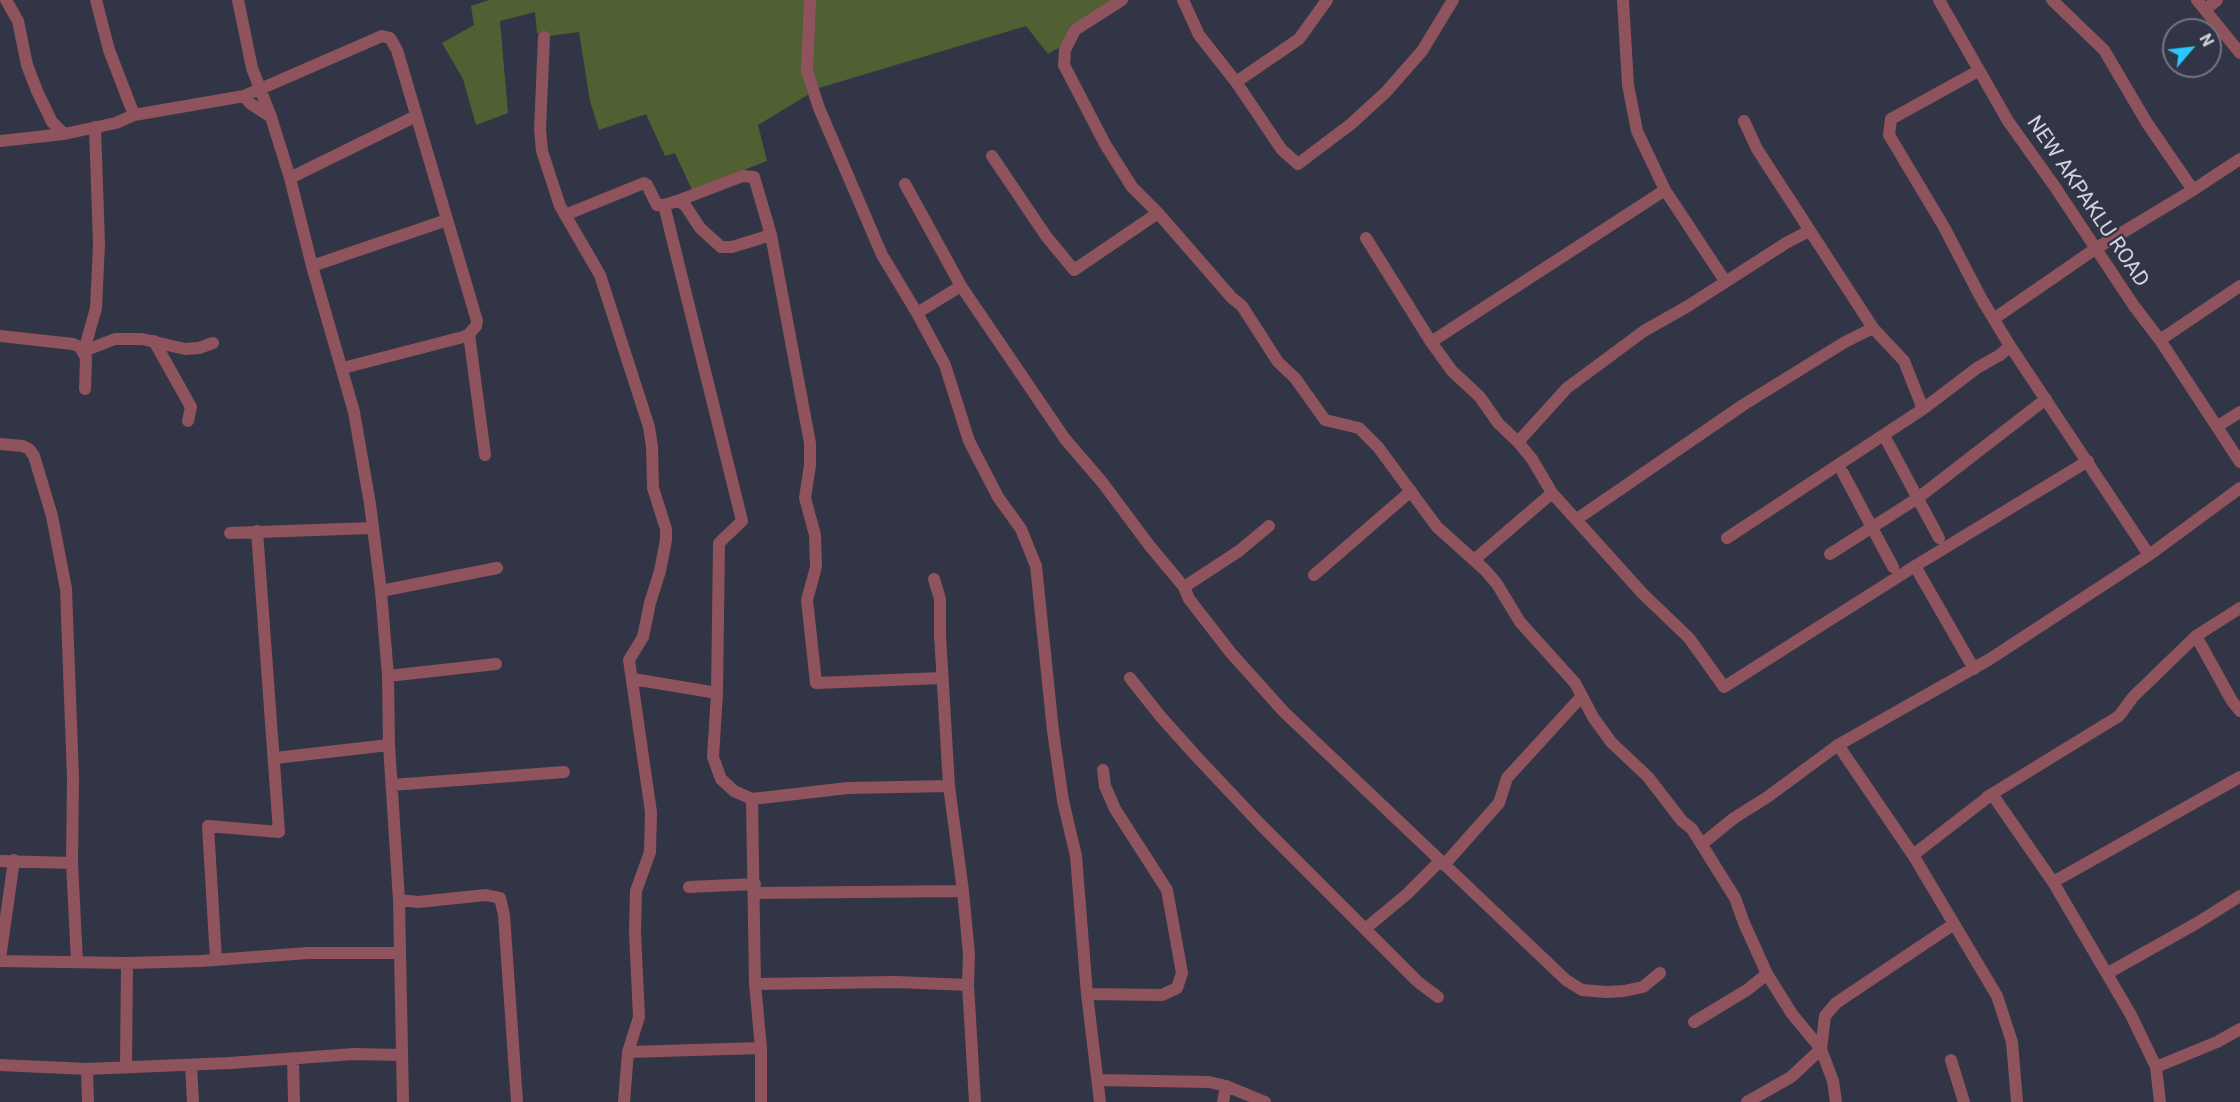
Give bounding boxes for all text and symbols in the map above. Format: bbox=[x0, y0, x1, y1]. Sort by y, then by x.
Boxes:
north arrow bbox=[2162, 18, 2222, 78]
text: N bbox=[2196, 31, 2218, 50]
street label: NEW AKPAKLU ROAD bbox=[2020, 112, 2154, 292]

